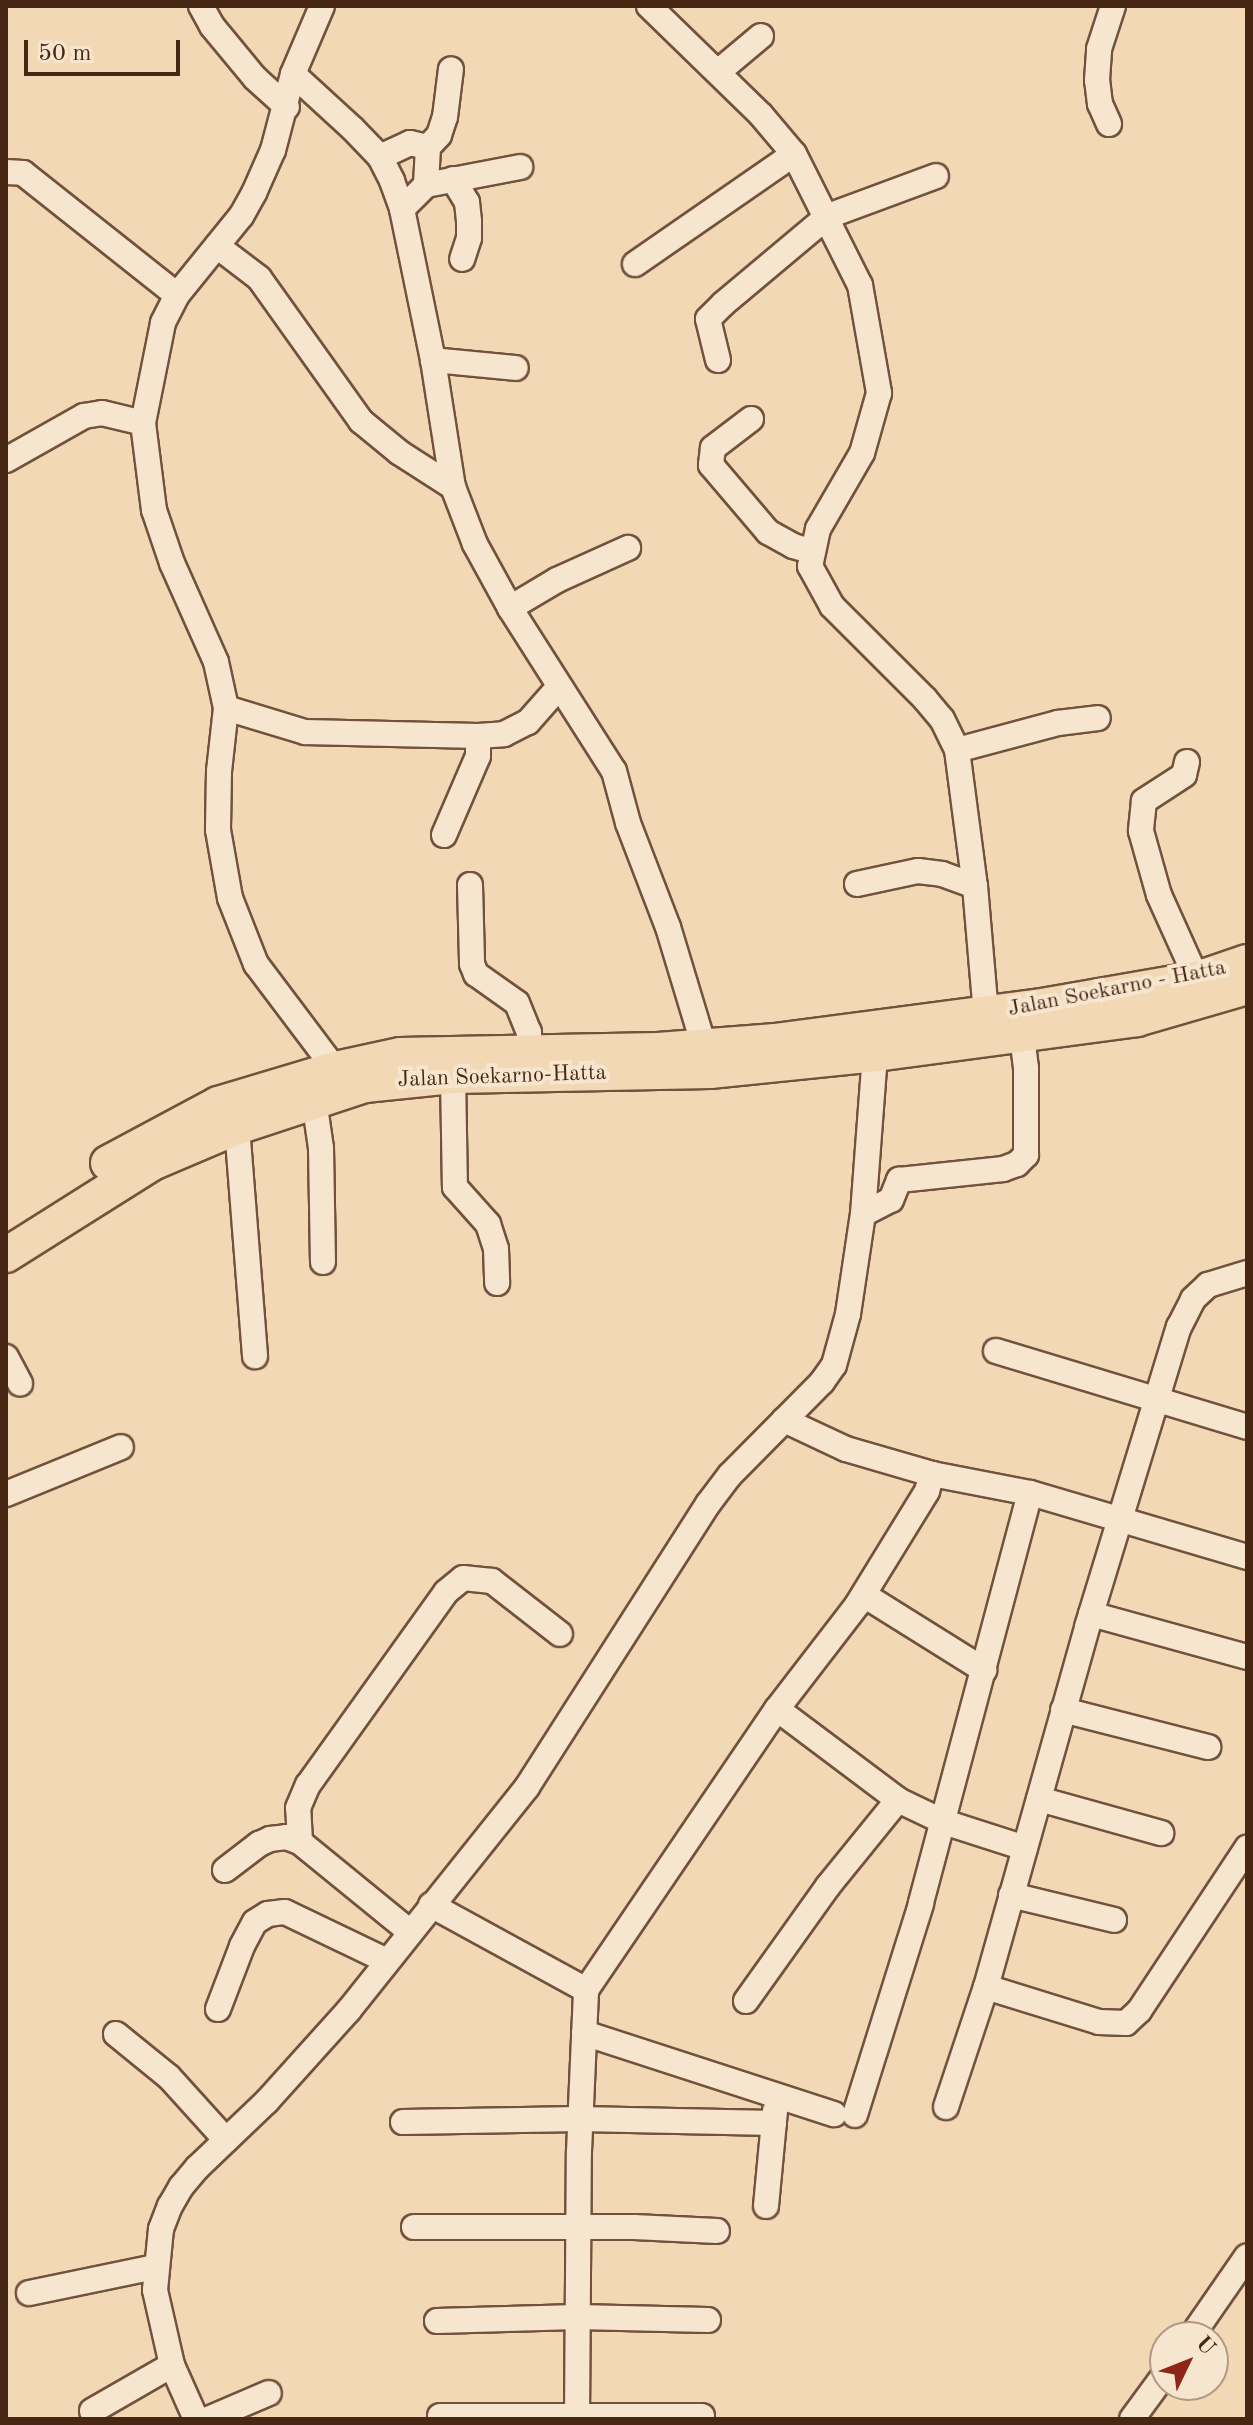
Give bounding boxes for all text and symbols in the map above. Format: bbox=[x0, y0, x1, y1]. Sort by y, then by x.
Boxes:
scale bar bbox=[28, 24, 184, 74]
text: 50 m bbox=[38, 42, 92, 66]
street label: Jalan Soekarno - Hatta bbox=[1006, 955, 1228, 1023]
street label: Jalan Soekarno-Hatta bbox=[397, 1060, 607, 1094]
north arrow bbox=[1149, 2321, 1229, 2401]
text: U bbox=[1191, 2332, 1219, 2360]

